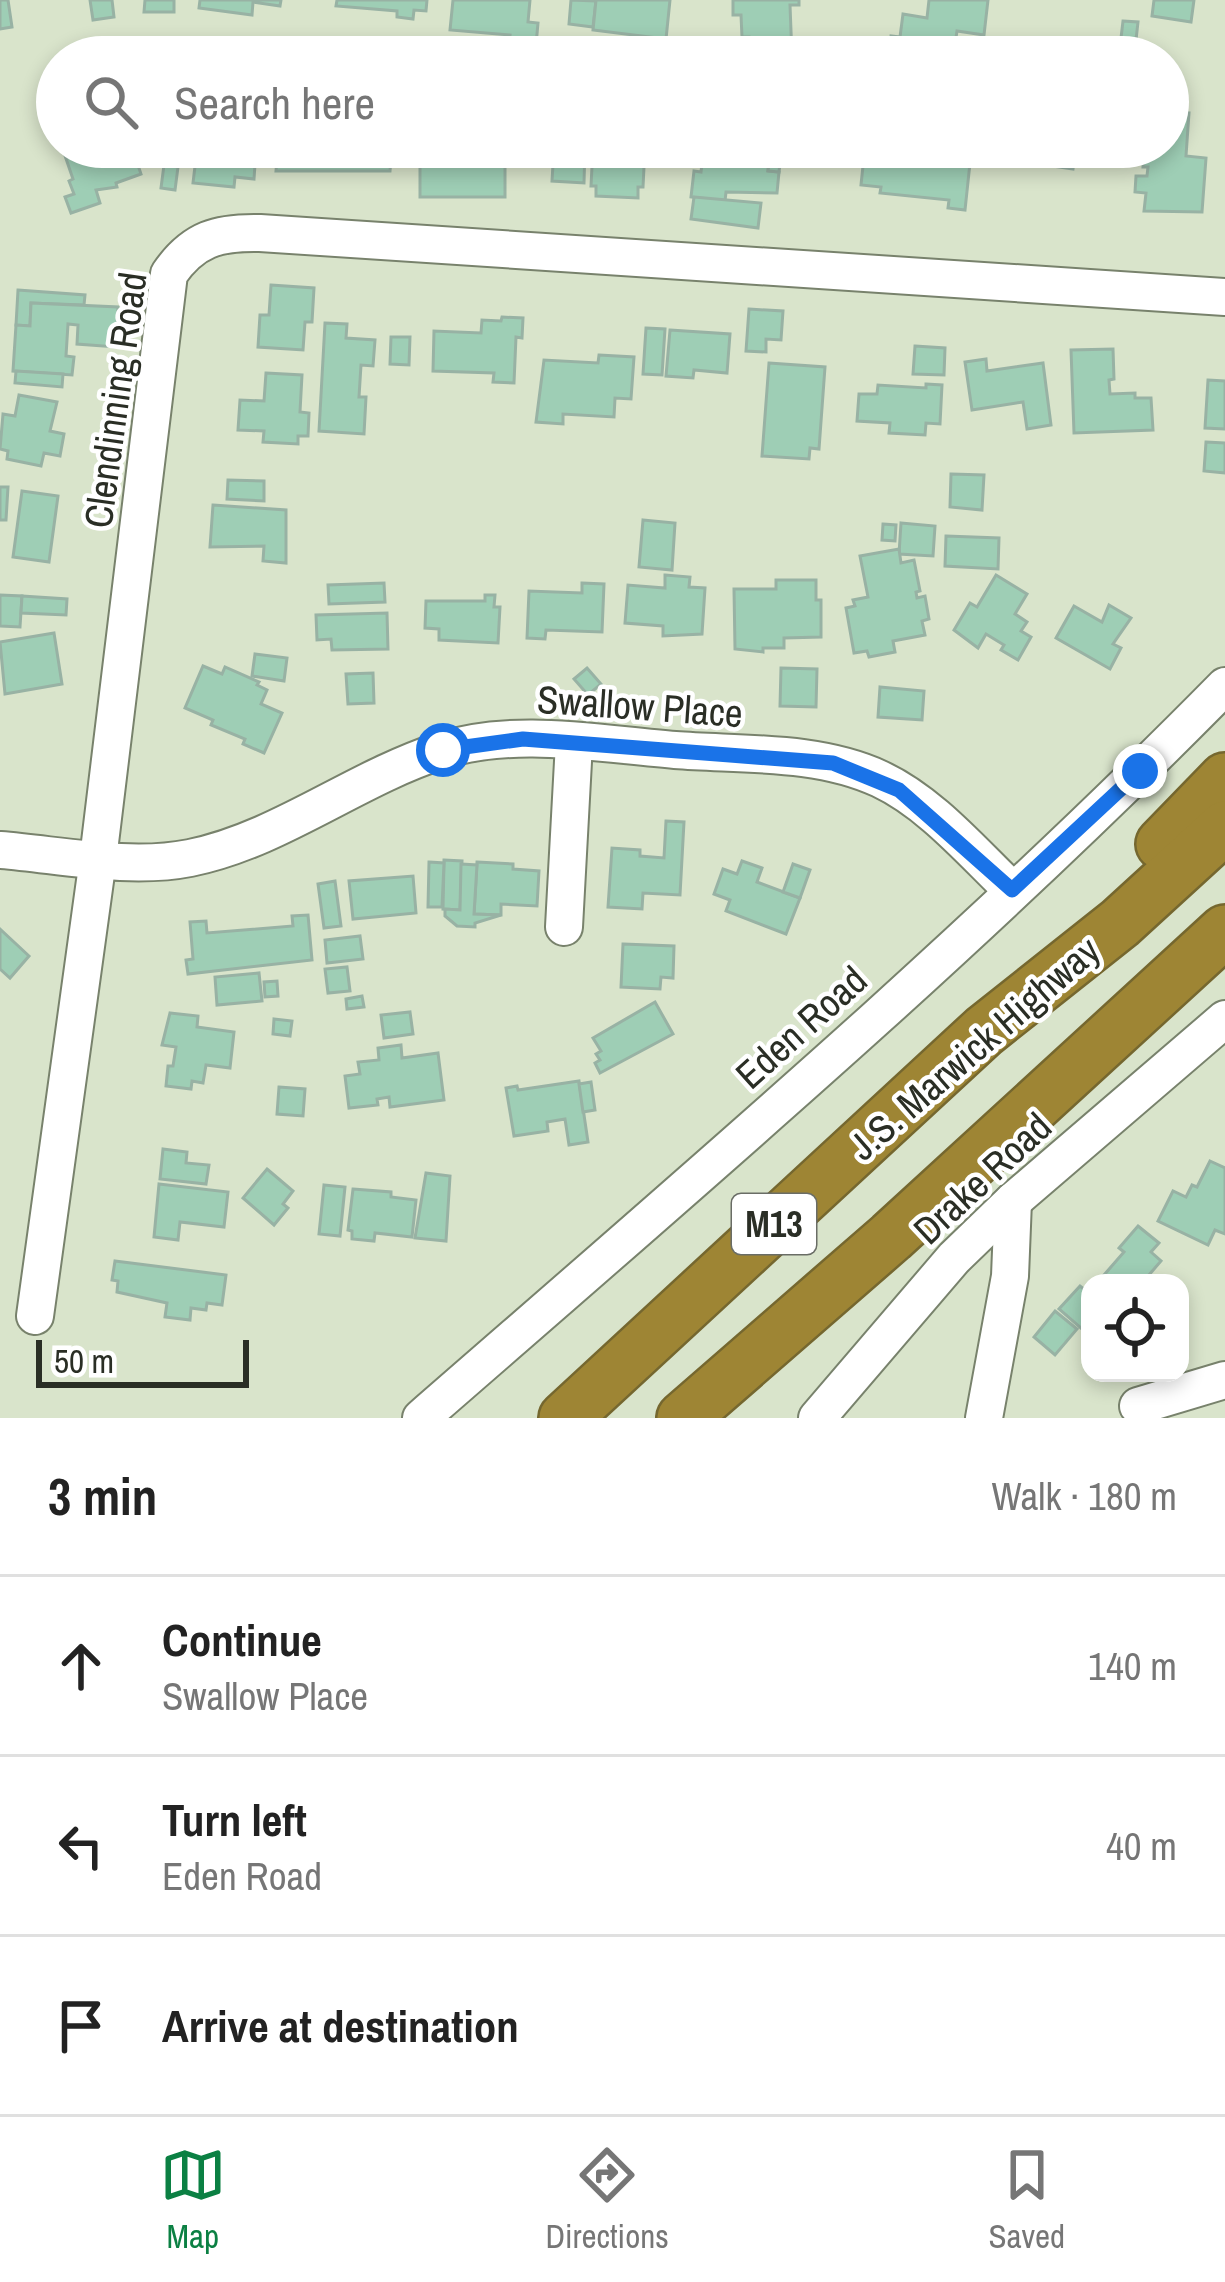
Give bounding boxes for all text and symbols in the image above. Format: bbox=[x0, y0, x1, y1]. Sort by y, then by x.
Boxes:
search box bbox=[36, 36, 1189, 168]
icon: search bbox=[78, 69, 144, 135]
text: Search here bbox=[174, 72, 375, 133]
street label: Clendinning Road bbox=[71, 269, 159, 531]
street label: Swallow Place bbox=[535, 673, 745, 739]
route start bbox=[416, 723, 470, 777]
route end bbox=[1113, 744, 1167, 798]
street label: J.S. Marwick Highway bbox=[838, 925, 1110, 1171]
street label: Eden Road bbox=[724, 954, 878, 1100]
street label: Drake Road bbox=[902, 1101, 1062, 1255]
road number: M13 bbox=[732, 1194, 816, 1254]
map controls bbox=[1081, 1274, 1189, 1382]
button: locate bbox=[1081, 1274, 1189, 1382]
scale bar bbox=[36, 1334, 249, 1387]
text: 50 m bbox=[54, 1339, 114, 1383]
text: 3 min bbox=[48, 1462, 157, 1531]
text: Walk · 180 m bbox=[992, 1470, 1177, 1522]
text: Continue bbox=[162, 1609, 322, 1670]
icon: ahead bbox=[48, 1633, 114, 1699]
text: 140 m bbox=[1088, 1640, 1177, 1692]
text: Swallow Place bbox=[162, 1670, 368, 1722]
text: Turn left bbox=[162, 1789, 307, 1850]
icon: left bbox=[48, 1813, 114, 1879]
text: 40 m bbox=[1106, 1820, 1177, 1872]
text: Eden Road bbox=[162, 1850, 322, 1902]
icon: arrive bbox=[48, 1993, 114, 2059]
text: Arrive at destination bbox=[162, 1995, 519, 2056]
tab: Map bbox=[160, 2142, 226, 2258]
tab: Directions bbox=[545, 2142, 669, 2258]
tab: Saved bbox=[988, 2142, 1065, 2258]

